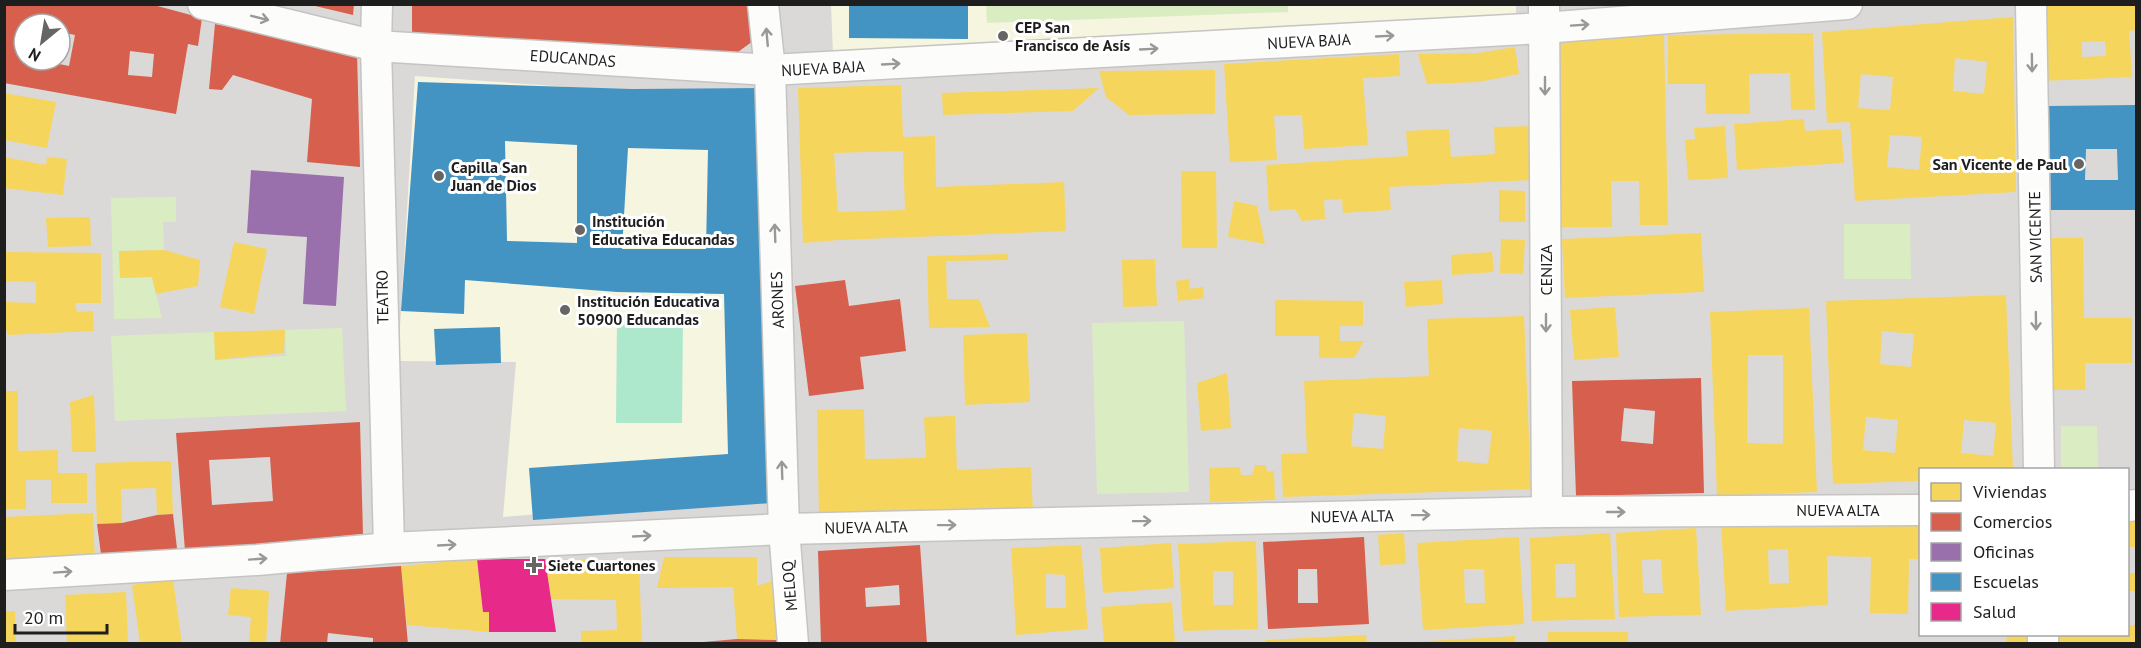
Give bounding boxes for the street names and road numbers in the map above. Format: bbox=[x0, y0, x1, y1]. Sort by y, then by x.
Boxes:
street label: NUEVA BAJA bbox=[1267, 29, 1352, 53]
street label: EDUCANDAS bbox=[529, 45, 617, 71]
street label: NUEVA BAJA bbox=[781, 56, 866, 80]
street label: SAN VICENTE bbox=[2024, 191, 2046, 283]
street label: CENIZA bbox=[1536, 244, 1556, 295]
street label: TEATRO bbox=[372, 270, 392, 324]
street label: ARONES bbox=[766, 271, 788, 329]
street label: NUEVA ALTA bbox=[1796, 500, 1880, 520]
street label: NUEVA ALTA bbox=[1310, 505, 1395, 527]
street label: NUEVA ALTA bbox=[824, 516, 909, 538]
street label: MELOQ bbox=[777, 559, 801, 612]

